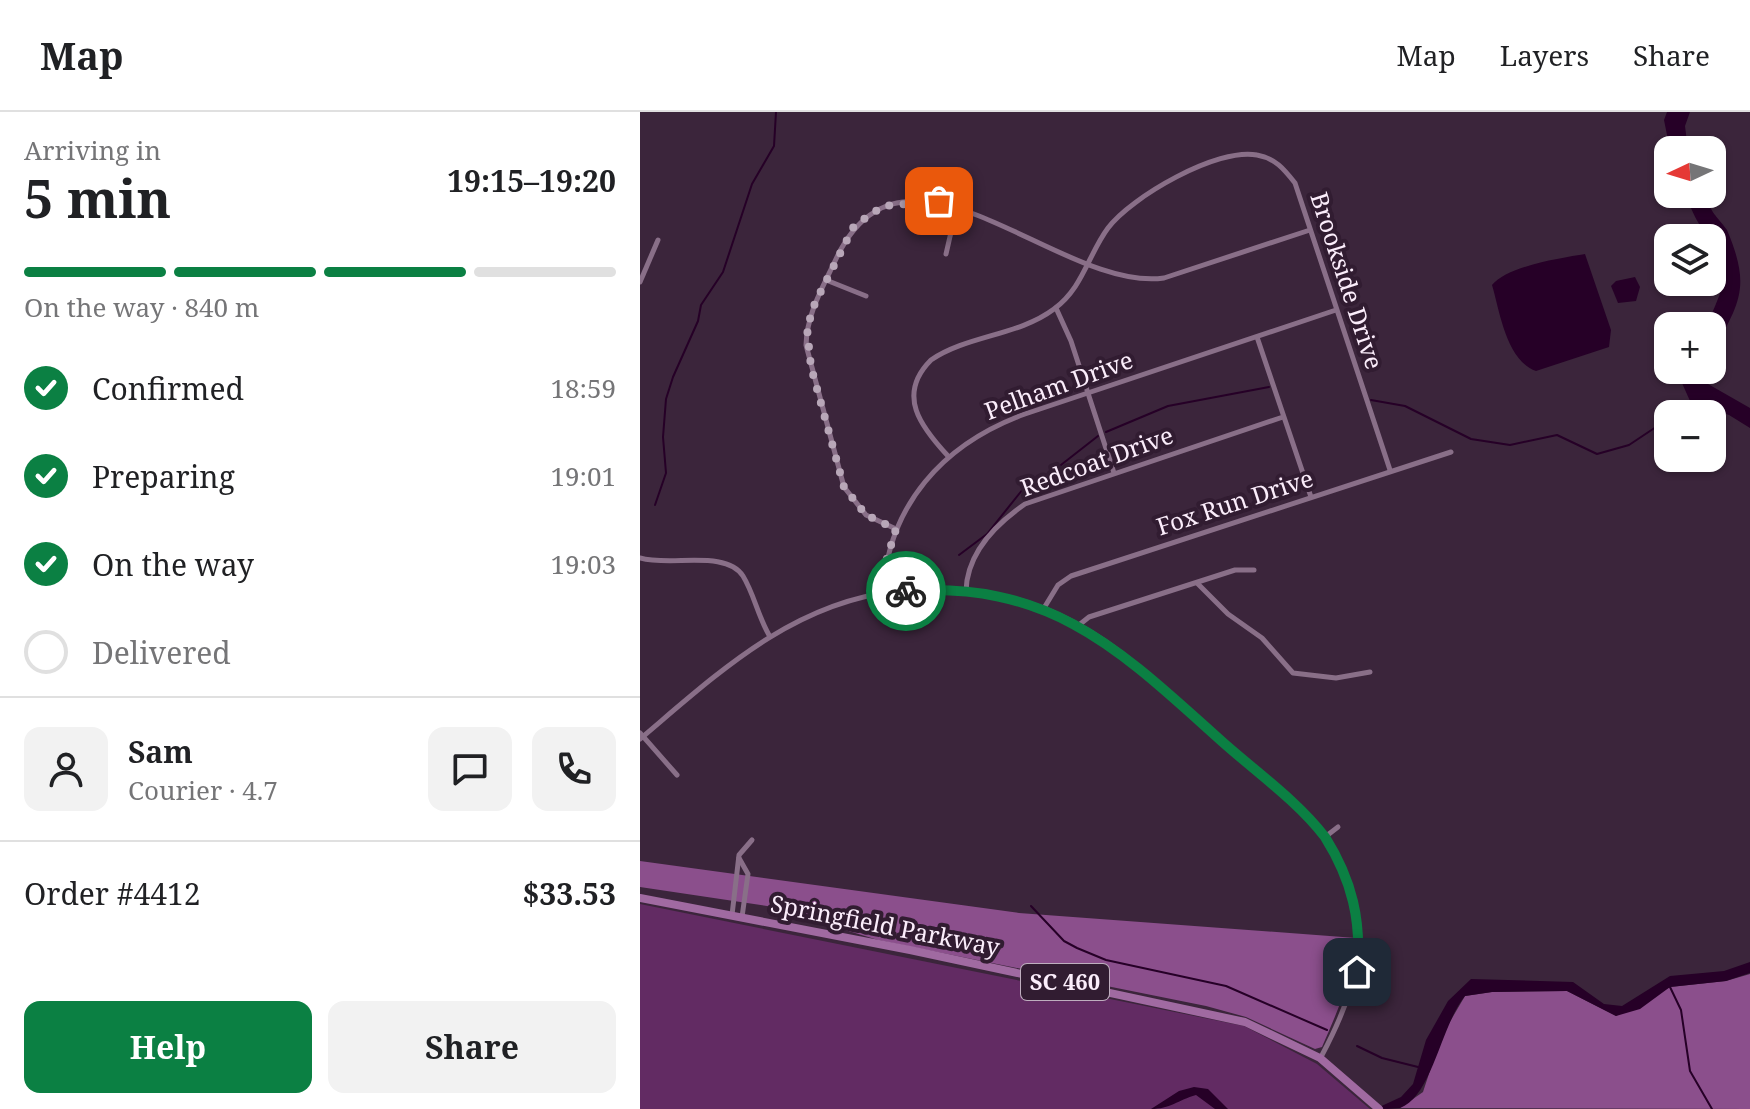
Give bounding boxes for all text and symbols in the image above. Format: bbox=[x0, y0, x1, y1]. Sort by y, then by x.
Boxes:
text: Map bbox=[40, 29, 124, 81]
text: Map bbox=[1397, 36, 1456, 74]
text: Layers bbox=[1500, 36, 1589, 74]
text: Share bbox=[1633, 36, 1710, 74]
text: Arriving in bbox=[24, 132, 161, 168]
north arrow bbox=[1654, 136, 1726, 208]
map controls bbox=[1654, 136, 1726, 472]
text: 19:15–19:20 bbox=[447, 160, 616, 201]
text: 5 min bbox=[24, 162, 171, 233]
pin bbox=[905, 167, 973, 235]
icon: bag bbox=[917, 179, 961, 223]
street label: Brookside Drive bbox=[1303, 188, 1392, 373]
button: layers bbox=[1654, 224, 1726, 296]
text: On the way · 840 m bbox=[24, 289, 259, 325]
button: + bbox=[1654, 312, 1726, 384]
street label: Pelham Drive bbox=[980, 342, 1137, 427]
icon: check bbox=[24, 366, 68, 410]
text: Confirmed bbox=[92, 368, 244, 409]
text: 18:59 bbox=[550, 370, 616, 406]
button: − bbox=[1654, 400, 1726, 472]
street label: Redcoat Drive bbox=[1016, 418, 1177, 504]
icon: check bbox=[24, 454, 68, 498]
text: Preparing bbox=[92, 456, 235, 497]
text: 19:01 bbox=[550, 458, 616, 494]
street label: Fox Run Drive bbox=[1152, 461, 1317, 542]
icon: check bbox=[24, 542, 68, 586]
text: On the way bbox=[92, 544, 254, 585]
text: 19:03 bbox=[550, 546, 616, 582]
courier bbox=[866, 551, 946, 631]
icon: bike bbox=[884, 569, 928, 613]
text: Delivered bbox=[92, 632, 231, 673]
button: person bbox=[24, 727, 108, 811]
button: chat bbox=[428, 727, 512, 811]
button: phone bbox=[532, 727, 616, 811]
text: Sam bbox=[128, 731, 193, 772]
text: Courier · 4.7 bbox=[128, 772, 278, 808]
text: Order #4412 bbox=[24, 873, 201, 914]
text: $33.53 bbox=[522, 873, 616, 914]
street label: Springfield Parkway bbox=[768, 886, 1003, 963]
pin bbox=[1323, 938, 1391, 1006]
icon: home bbox=[1335, 950, 1379, 994]
road number: SC 460 bbox=[1021, 964, 1109, 1000]
button: Help bbox=[24, 1001, 312, 1093]
button: Share bbox=[328, 1001, 616, 1093]

